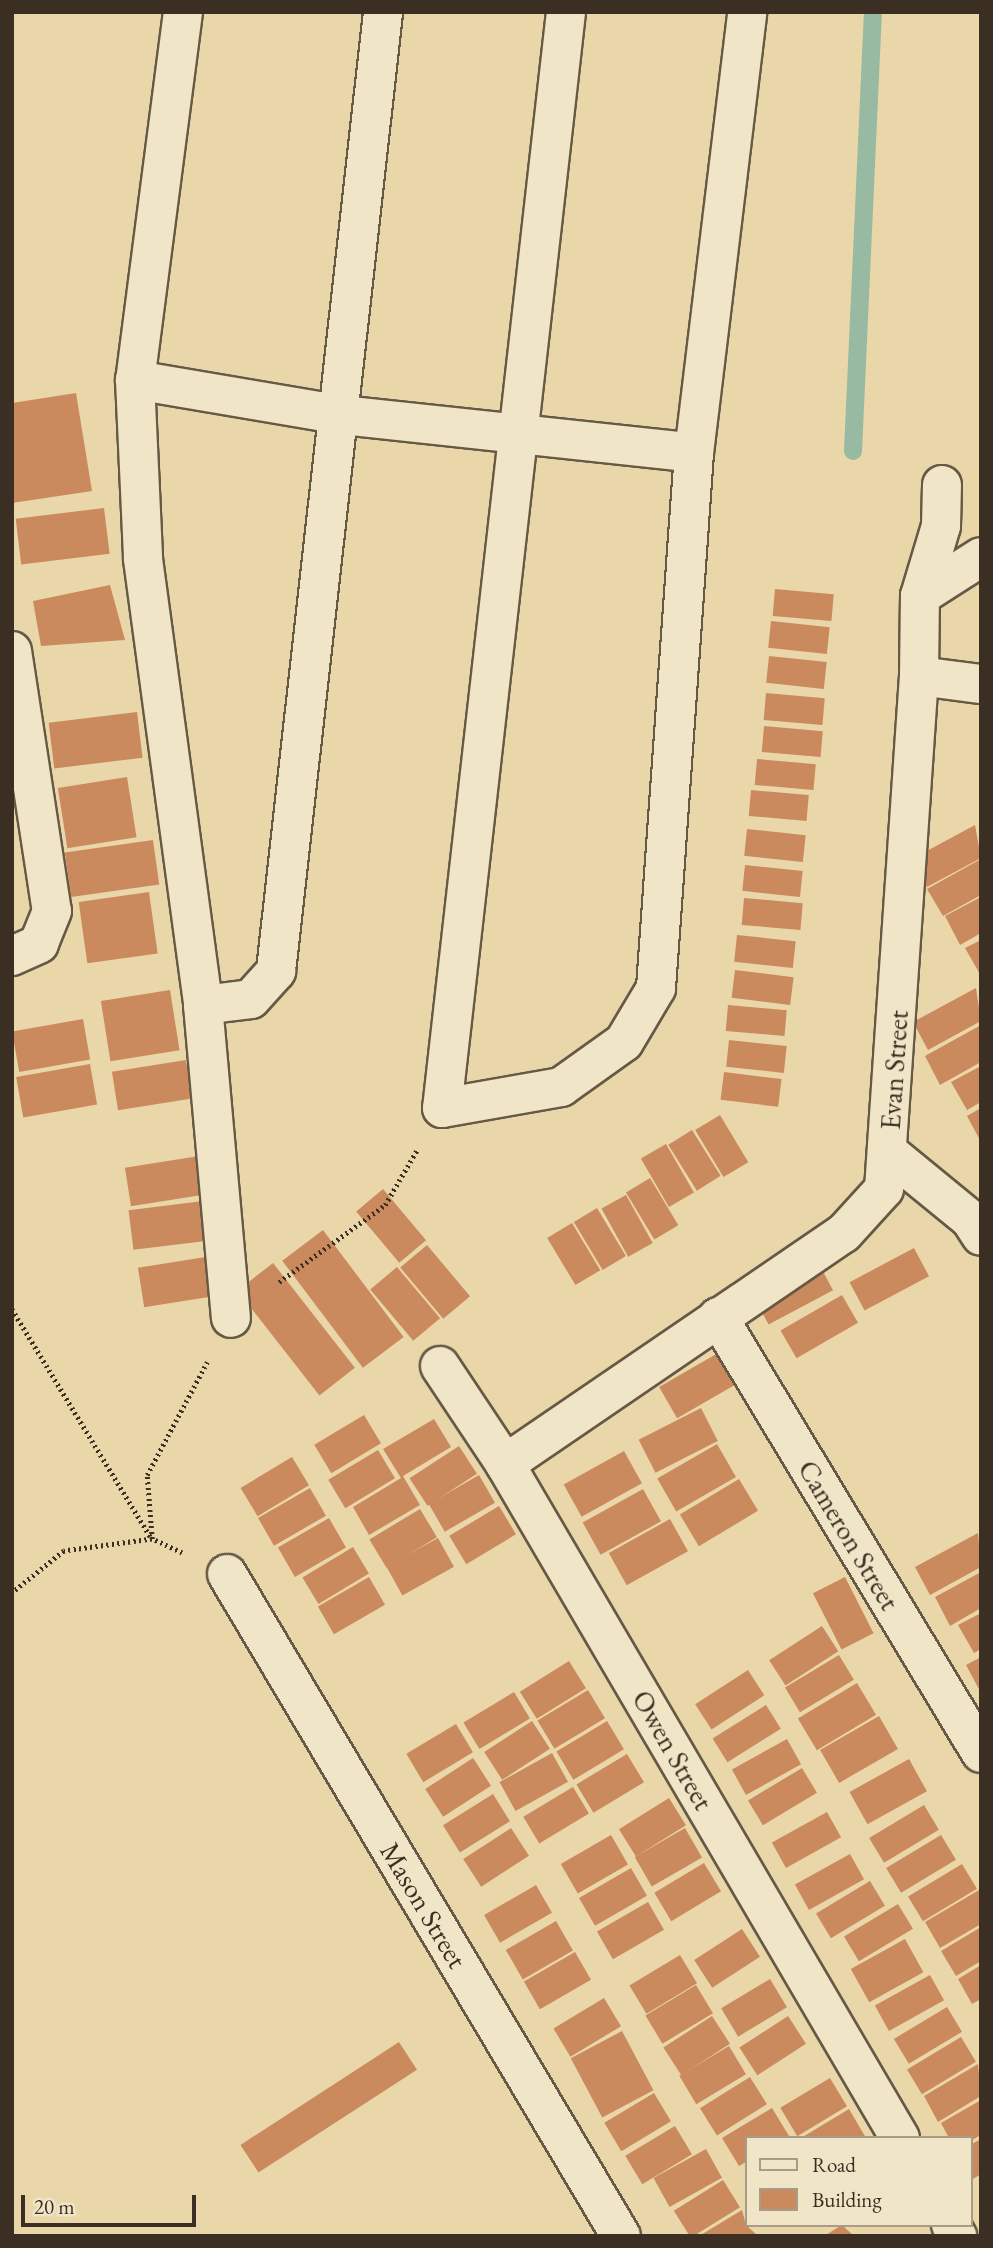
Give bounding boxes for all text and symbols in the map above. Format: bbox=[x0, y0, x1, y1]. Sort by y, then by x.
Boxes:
street label: Evan Street bbox=[873, 1009, 915, 1131]
street label: Cameron Street bbox=[791, 1454, 907, 1616]
street label: Owen Street bbox=[625, 1684, 721, 1816]
street label: Mason Street bbox=[373, 1836, 475, 1974]
legend bbox=[744, 2136, 972, 2227]
text: Road bbox=[812, 2151, 856, 2178]
scale bar bbox=[24, 2182, 200, 2226]
text: Building bbox=[812, 2186, 882, 2213]
text: 20 m bbox=[34, 2193, 75, 2220]

